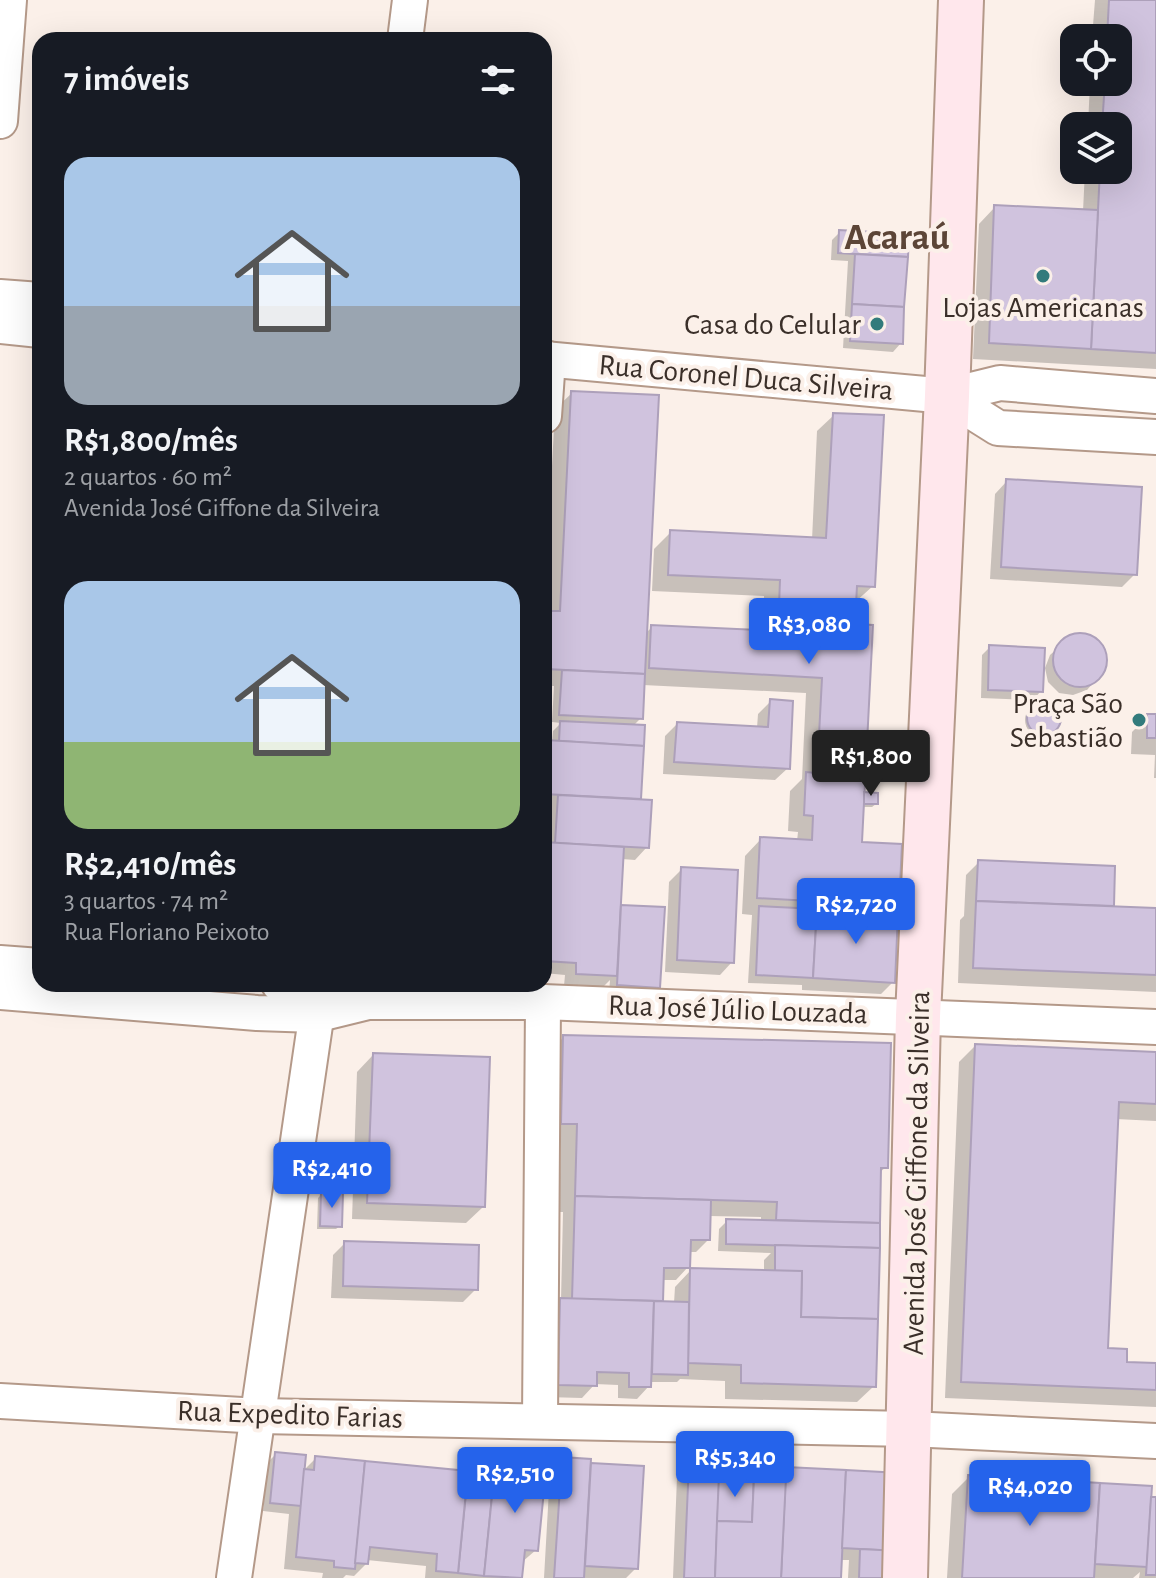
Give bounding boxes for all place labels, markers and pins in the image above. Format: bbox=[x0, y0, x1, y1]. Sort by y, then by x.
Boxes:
marker: Lojas Americanas bbox=[1034, 267, 1052, 285]
place label: Lojas Americanas bbox=[942, 293, 1144, 323]
place label: Casa do Celular bbox=[684, 310, 861, 340]
marker: Casa do Celular bbox=[868, 315, 886, 333]
pin: R$3,080 bbox=[735, 598, 883, 666]
place label: Praça São Sebastião bbox=[1010, 689, 1123, 753]
marker: Praça São Sebastião bbox=[1130, 711, 1148, 729]
pin: R$1,800 bbox=[797, 730, 945, 798]
pin: R$2,720 bbox=[782, 878, 930, 946]
pin: R$2,410 bbox=[258, 1142, 406, 1210]
pin: R$5,340 bbox=[661, 1431, 809, 1499]
pin: R$2,510 bbox=[441, 1447, 589, 1515]
pin: R$4,020 bbox=[956, 1460, 1104, 1528]

